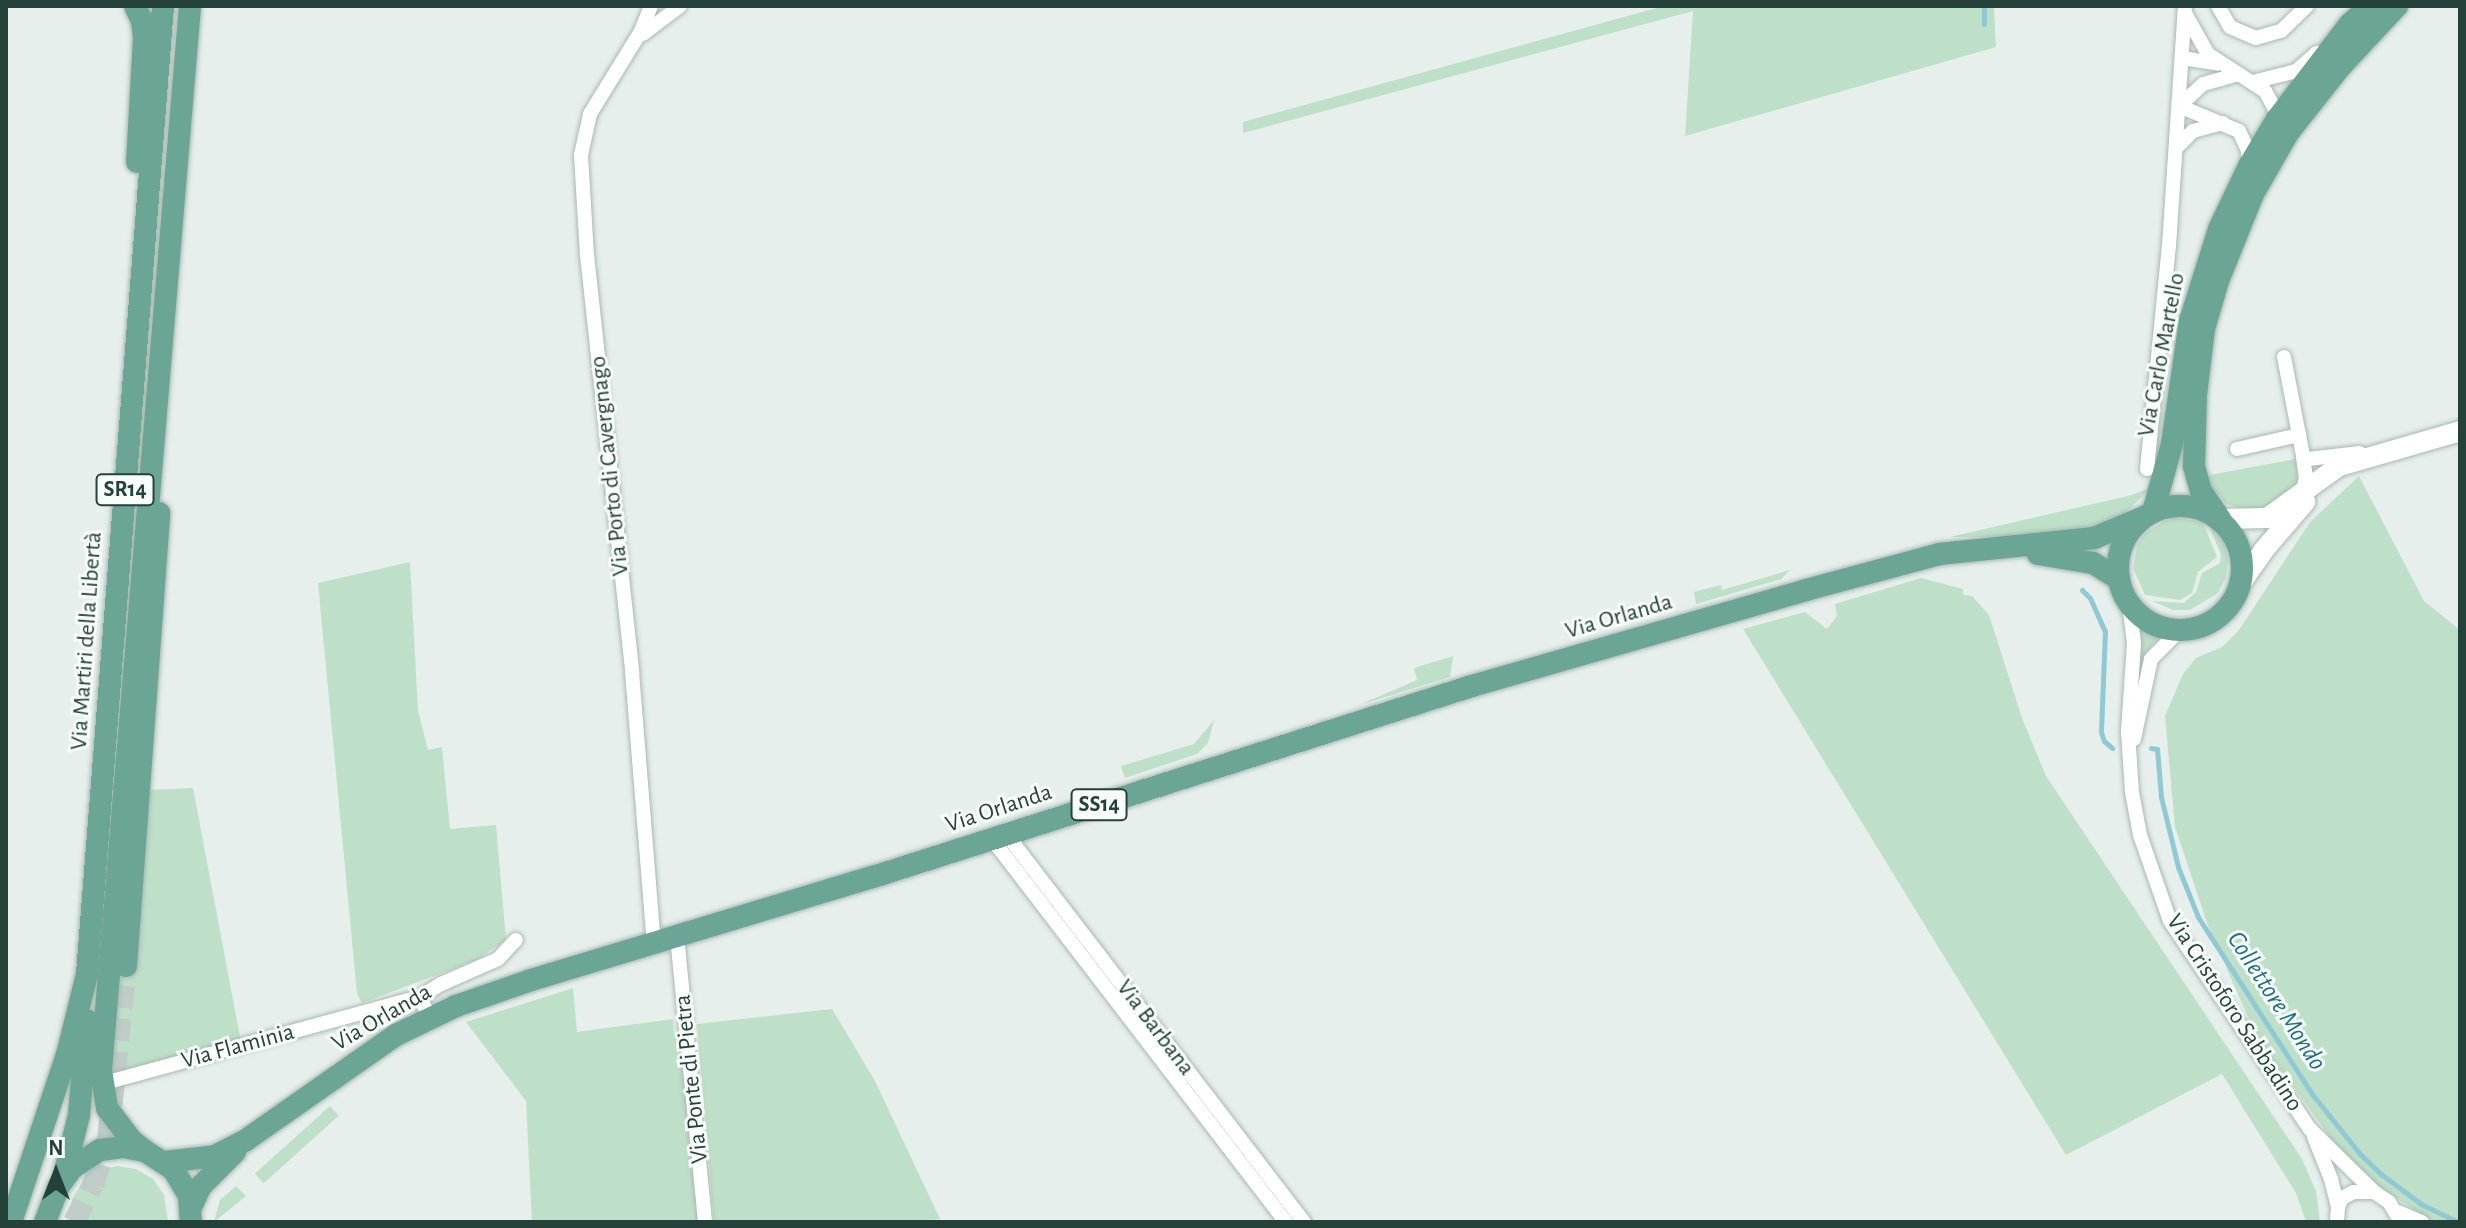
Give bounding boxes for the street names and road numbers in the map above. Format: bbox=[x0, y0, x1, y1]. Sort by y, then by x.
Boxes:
street label: Via Carlo Martello bbox=[2132, 271, 2192, 439]
street label: Via Porto di Cavergnago bbox=[584, 355, 636, 577]
road number: SR14 bbox=[95, 472, 155, 508]
street label: Via Martiri della Libertà bbox=[65, 531, 109, 751]
street label: Via Orlanda bbox=[1562, 588, 1676, 646]
street label: Via Orlanda bbox=[942, 778, 1056, 840]
road number: SS14 bbox=[1069, 787, 1129, 823]
street label: Via Cristoforo Sabbadino bbox=[2159, 909, 2309, 1117]
street label: Via Barbana bbox=[1110, 974, 1200, 1082]
street label: Via Orlanda bbox=[327, 978, 437, 1058]
street label: Via Ponte di Pietra bbox=[669, 993, 715, 1165]
street label: Via Flaminia bbox=[178, 1018, 298, 1076]

